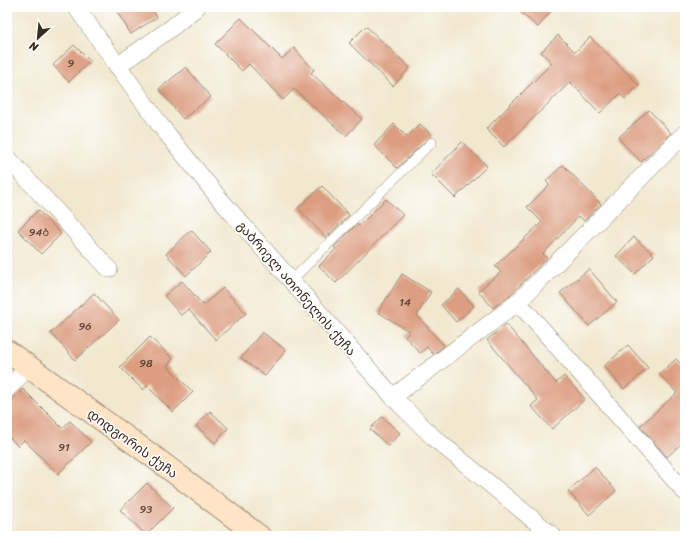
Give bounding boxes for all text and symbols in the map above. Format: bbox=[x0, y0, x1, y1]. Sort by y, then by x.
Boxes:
north arrow bbox=[18, 18, 58, 58]
text: N bbox=[26, 36, 42, 57]
house number: 9 bbox=[68, 54, 75, 73]
street label: გაბრიელ ათონელის ქუჩა bbox=[231, 215, 362, 361]
house number: 94ბ bbox=[29, 223, 49, 242]
house number: 14 bbox=[399, 293, 411, 312]
house number: 96 bbox=[78, 317, 92, 336]
house number: 98 bbox=[139, 354, 153, 373]
street label: დიდგორის ქუჩა bbox=[82, 402, 183, 484]
house number: 91 bbox=[58, 438, 70, 457]
house number: 93 bbox=[140, 500, 152, 519]

